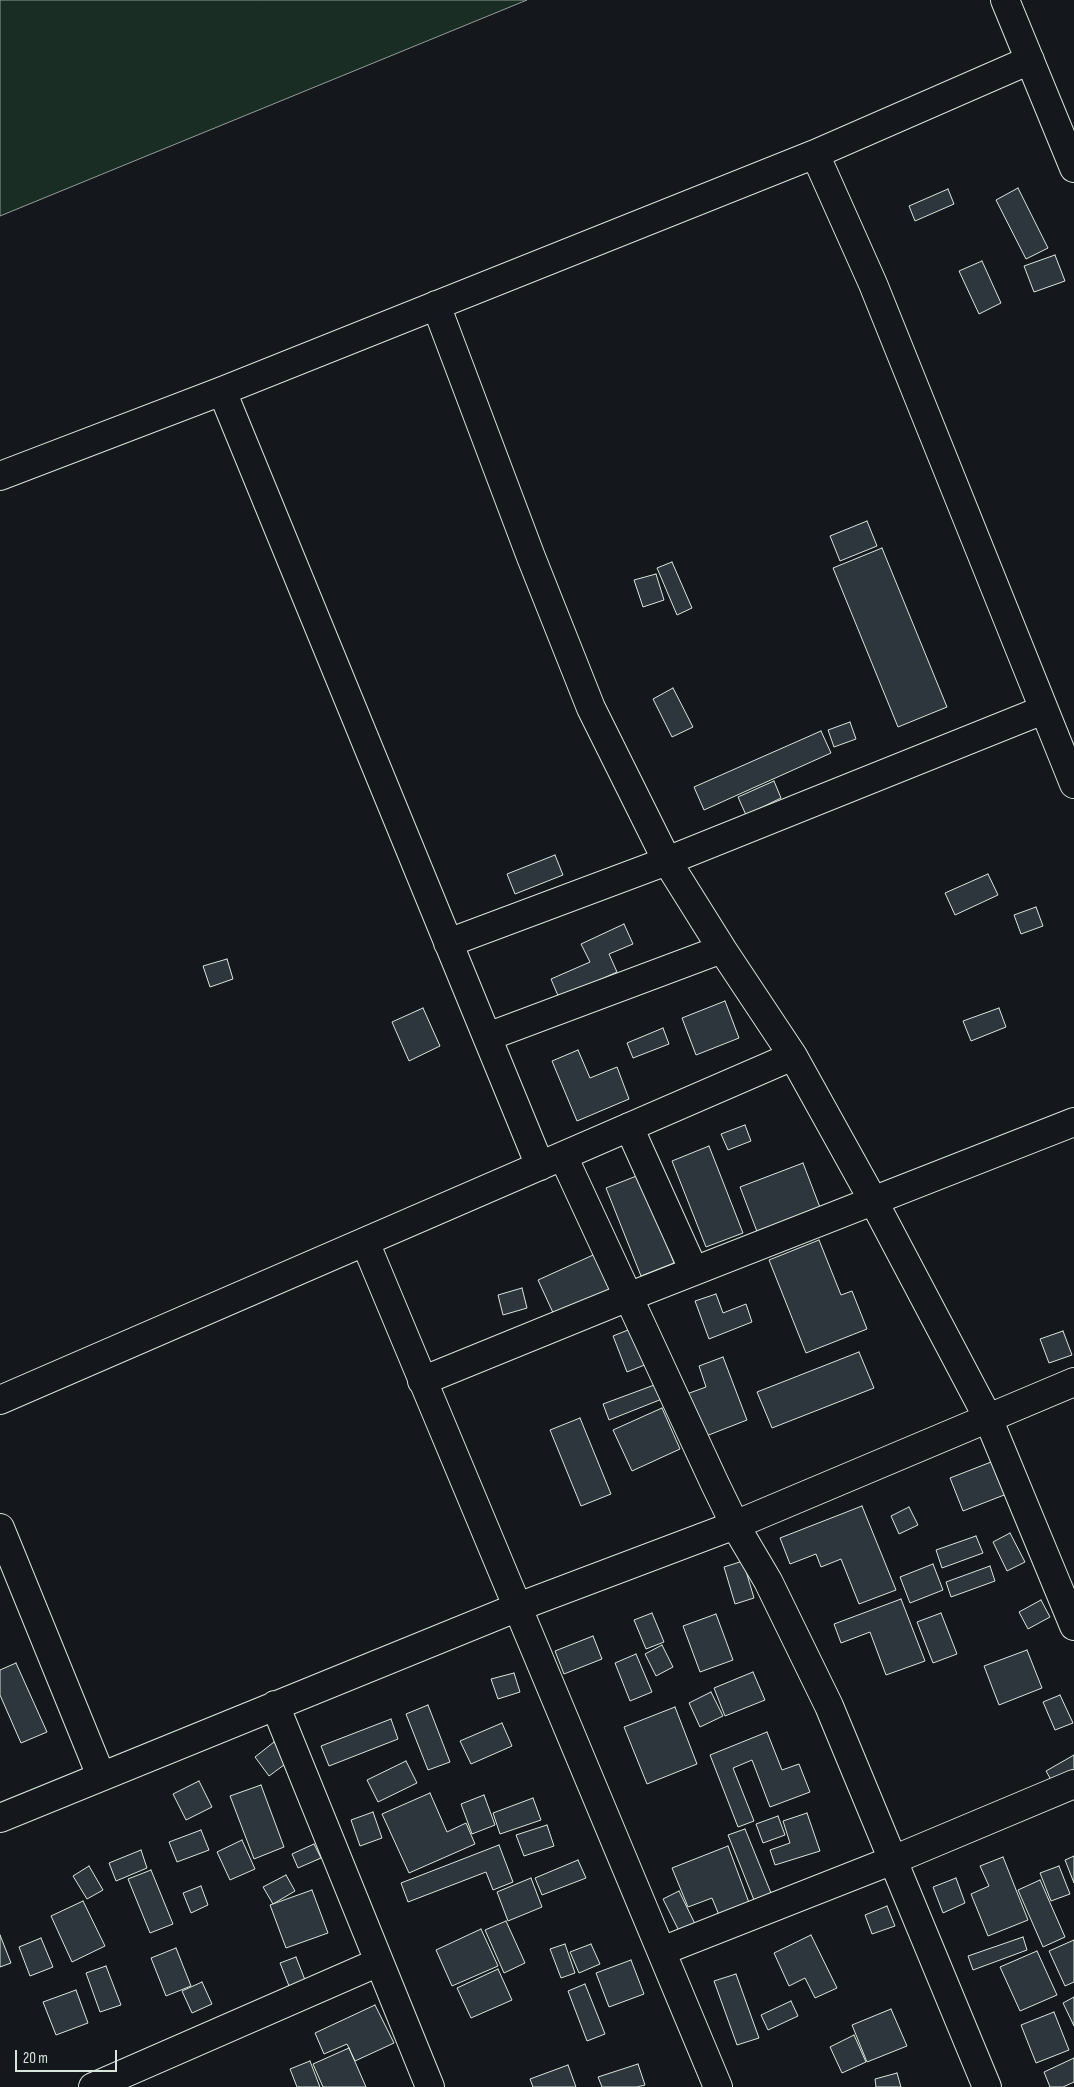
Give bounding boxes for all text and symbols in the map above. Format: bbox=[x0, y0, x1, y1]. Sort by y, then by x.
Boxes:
scale bar bbox=[18, 2040, 120, 2072]
text: 20 m bbox=[23, 2049, 48, 2068]

